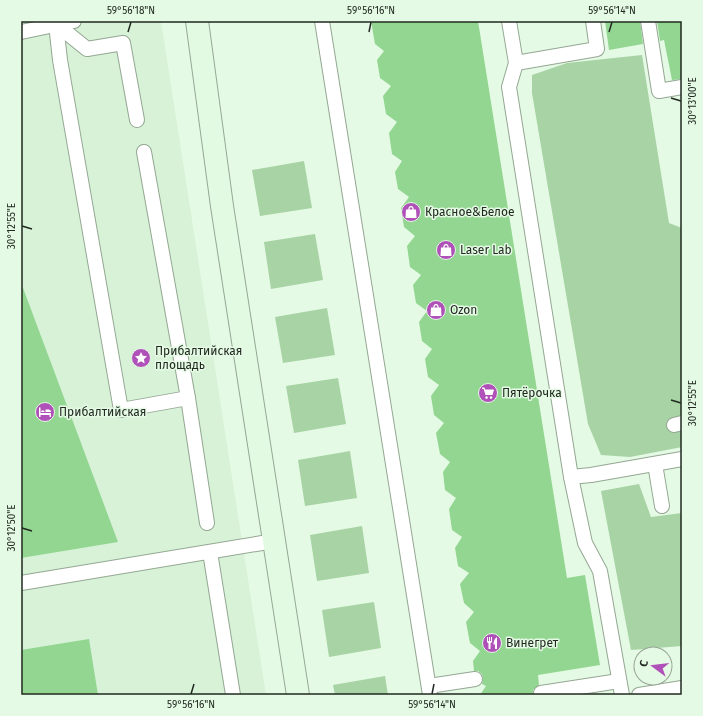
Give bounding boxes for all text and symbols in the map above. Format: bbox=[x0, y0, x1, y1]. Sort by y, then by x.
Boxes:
text: 59°56'18"N bbox=[107, 5, 155, 17]
text: 59°56'16"N bbox=[347, 5, 395, 17]
text: 59°56'14"N bbox=[588, 5, 636, 17]
text: 30°13'00"E bbox=[687, 77, 699, 125]
shop icon: Красное&Белое bbox=[400, 201, 422, 223]
text: 30°12'55"E bbox=[6, 203, 18, 249]
place label: Красное&Белое bbox=[425, 205, 515, 219]
shop icon: Laser Lab bbox=[435, 239, 457, 261]
place label: Laser Lab bbox=[460, 243, 512, 257]
shop icon: Ozon bbox=[425, 299, 447, 321]
place label: Ozon bbox=[450, 303, 477, 317]
place label: Прибалтийская площадь bbox=[155, 344, 242, 372]
place icon: Прибалтийская площадь bbox=[130, 347, 152, 369]
text: 30°12'55"E bbox=[687, 380, 699, 426]
supermarket icon: Пятёрочка bbox=[477, 382, 499, 404]
place label: Пятёрочка bbox=[502, 386, 562, 400]
hotel icon: Прибалтийская bbox=[34, 401, 56, 423]
place label: Прибалтийская bbox=[59, 405, 146, 419]
text: 30°12'50"E bbox=[6, 504, 18, 552]
restaurant icon: Винегрет bbox=[481, 632, 503, 654]
place label: Винегрет bbox=[506, 636, 559, 650]
north arrow bbox=[633, 646, 673, 686]
text: С bbox=[637, 658, 651, 668]
text: 59°56'16"N bbox=[167, 699, 215, 711]
text: 59°56'14"N bbox=[408, 699, 456, 711]

